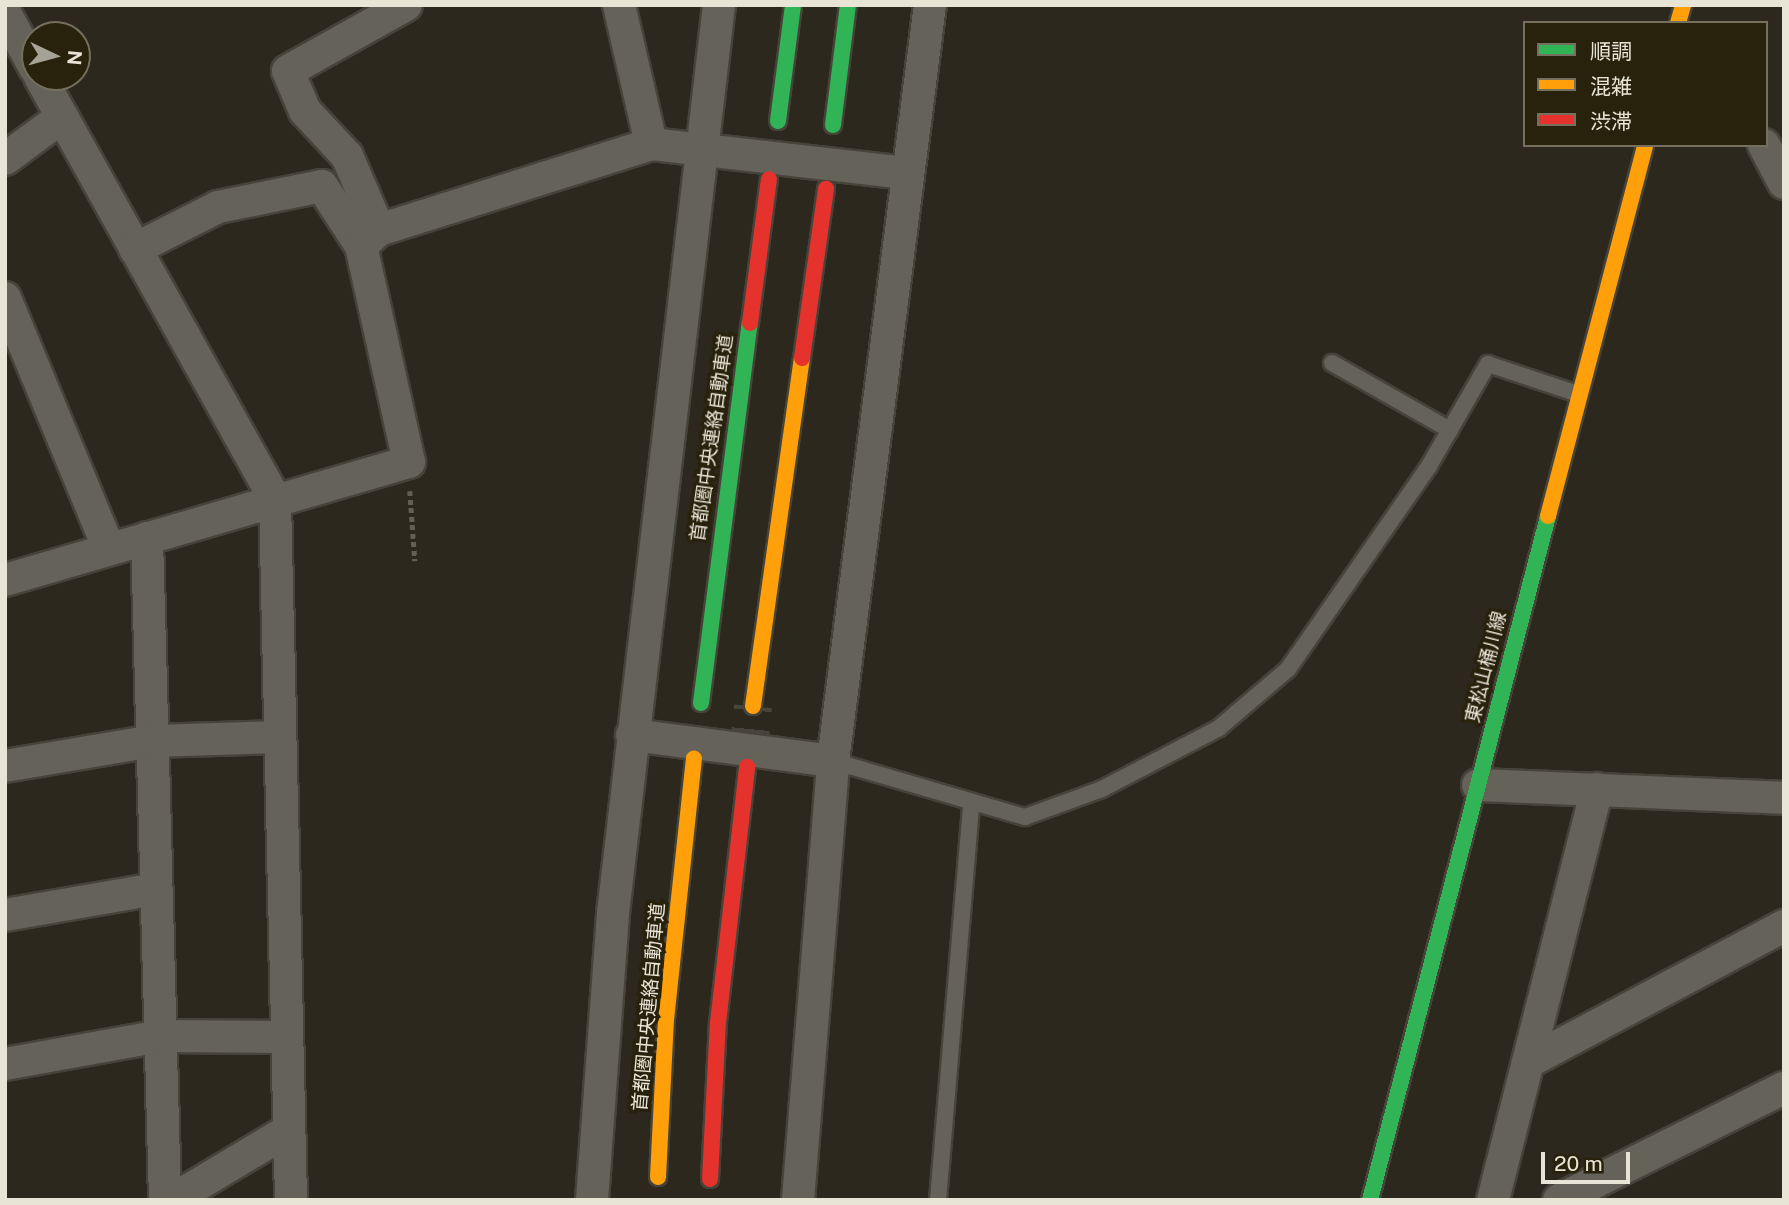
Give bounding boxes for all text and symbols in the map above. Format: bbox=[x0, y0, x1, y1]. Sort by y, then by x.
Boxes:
north arrow bbox=[21, 21, 91, 91]
legend bbox=[1523, 21, 1768, 147]
text: 順調 bbox=[1590, 39, 1632, 64]
text: N bbox=[63, 49, 87, 66]
text: 混雑 bbox=[1590, 74, 1632, 99]
text: 渋滞 bbox=[1590, 109, 1632, 134]
street label: 首都圏中央連絡自動車道 bbox=[686, 333, 738, 543]
street label: 東松山桶川線 bbox=[1461, 609, 1511, 725]
street label: 首都圏中央連絡自動車道 bbox=[629, 902, 669, 1112]
scale bar bbox=[1544, 1138, 1633, 1182]
text: 20 m bbox=[1554, 1151, 1603, 1176]

